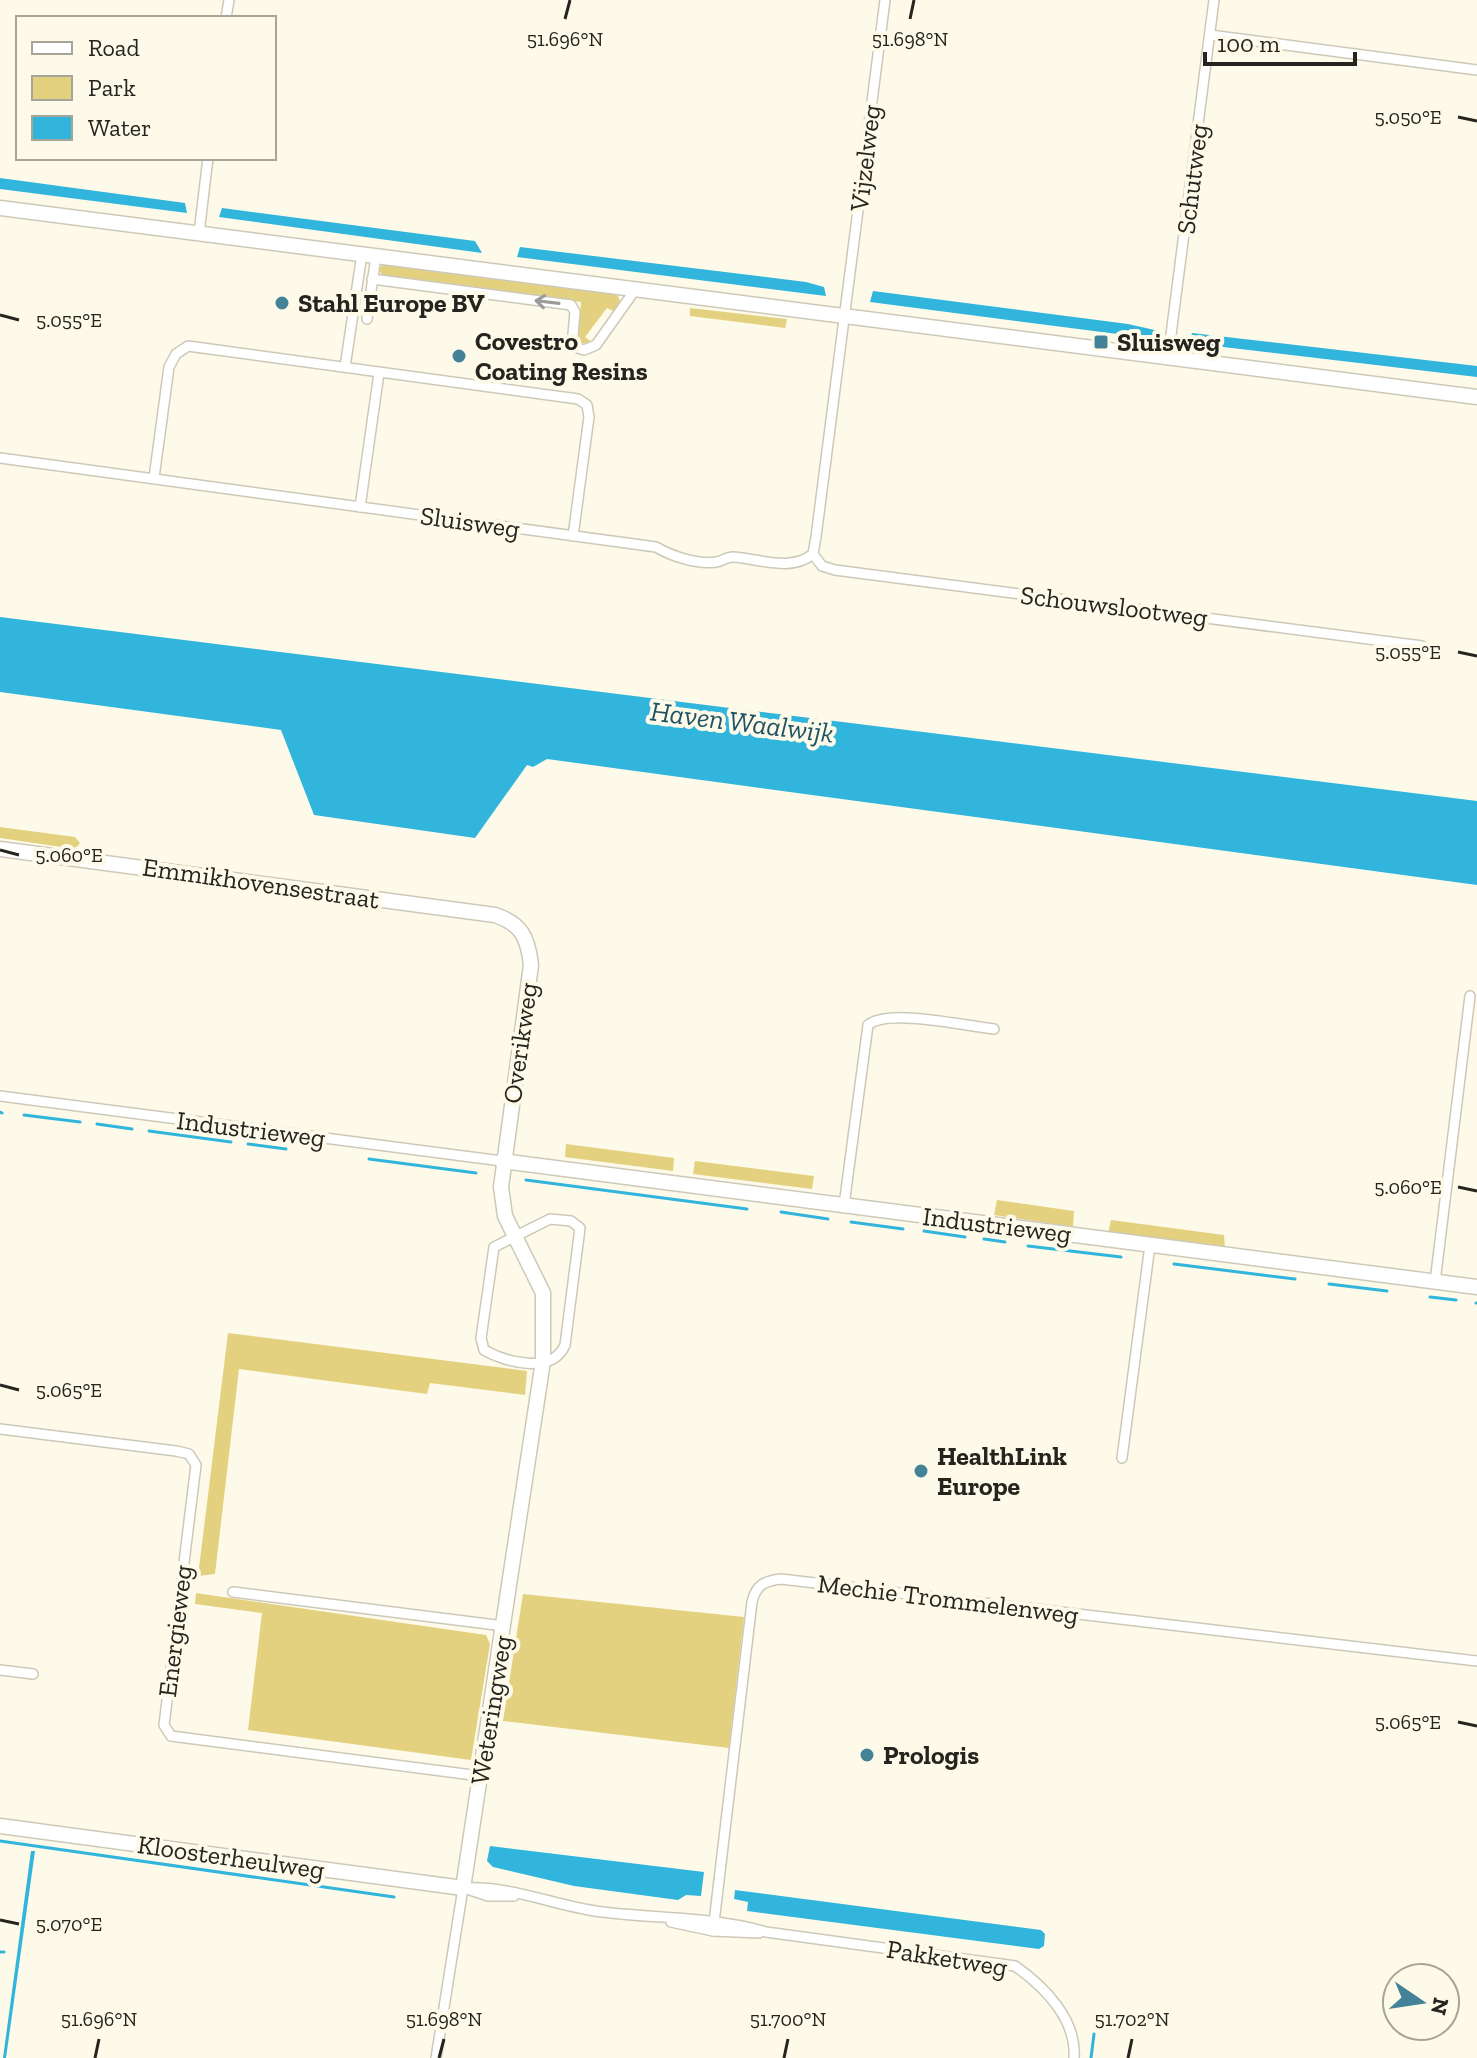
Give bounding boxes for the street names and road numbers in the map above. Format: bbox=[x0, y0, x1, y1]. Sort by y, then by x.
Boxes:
street label: Vijzelweg bbox=[842, 103, 887, 214]
street label: Schutweg bbox=[1169, 122, 1215, 236]
street label: Sluisweg bbox=[418, 499, 522, 545]
street label: Schouwslootweg bbox=[1019, 579, 1209, 633]
street label: Emmikhovensestraat bbox=[141, 851, 382, 916]
street label: Overikweg bbox=[496, 980, 544, 1106]
street label: Industrieweg bbox=[175, 1104, 327, 1154]
street label: Industrieweg bbox=[921, 1200, 1073, 1250]
street label: Energieweg bbox=[151, 1563, 199, 1699]
street label: Mechie Trommelenweg bbox=[816, 1567, 1080, 1631]
street label: Weteringweg bbox=[463, 1633, 519, 1787]
street label: Kloosterheulweg bbox=[135, 1828, 327, 1886]
street label: Pakketweg bbox=[884, 1933, 1010, 1983]

